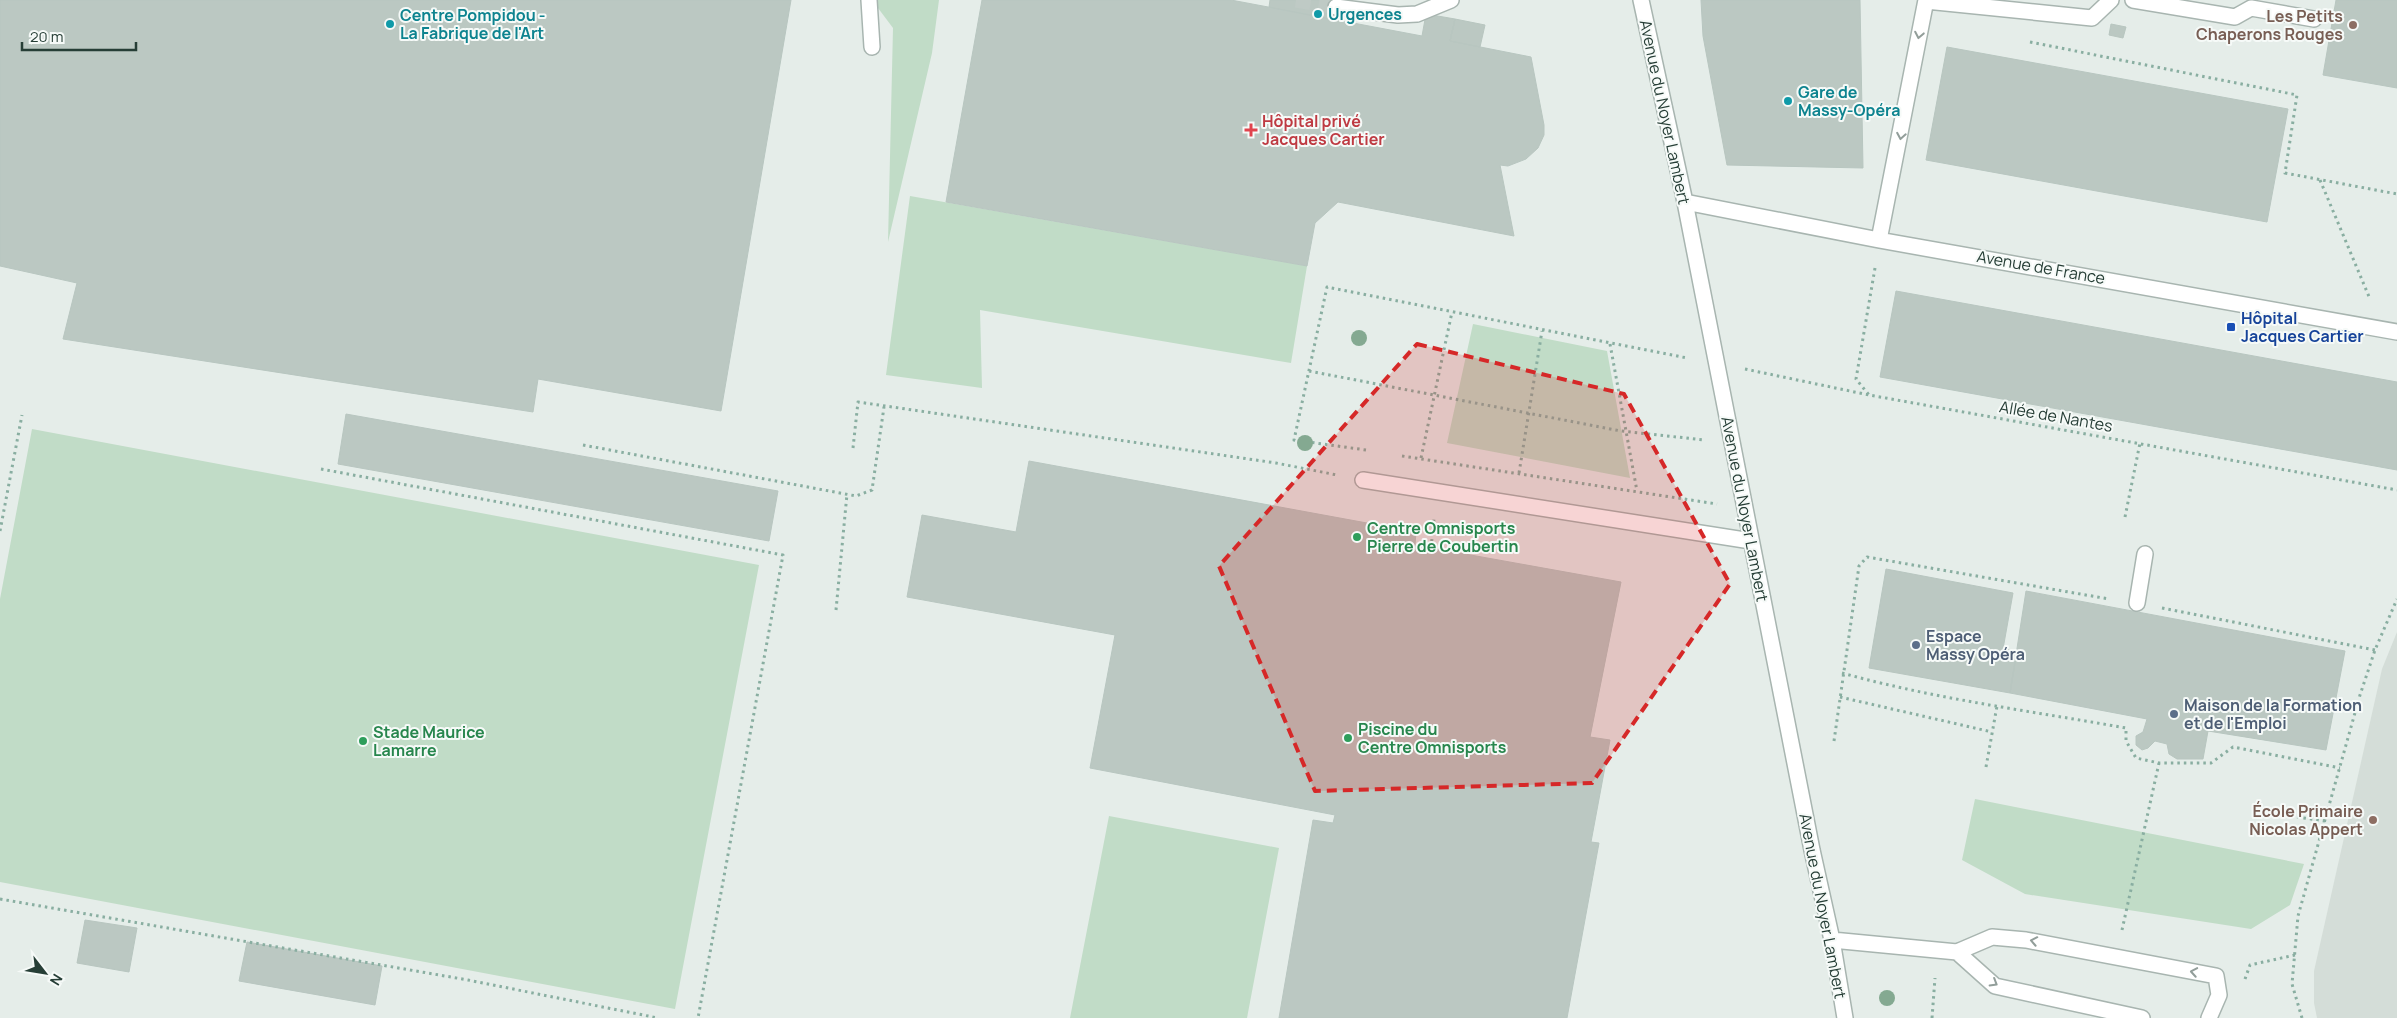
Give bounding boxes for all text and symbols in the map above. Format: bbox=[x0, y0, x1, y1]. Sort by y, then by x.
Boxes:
place label: Urgences bbox=[1328, 3, 1402, 25]
place label: Centre Pompidou - La Fabrique de l'Art bbox=[400, 4, 546, 44]
place label: Les Petits Chaperons Rouges bbox=[2196, 5, 2343, 45]
marker: Urgences bbox=[1312, 8, 1324, 20]
marker: Centre Pompidou - La Fabrique de l'Art bbox=[384, 18, 396, 30]
street label: Avenue du Noyer Lambert bbox=[1635, 18, 1695, 206]
marker: Les Petits Chaperons Rouges bbox=[2347, 19, 2359, 31]
scale bar bbox=[22, 20, 136, 52]
text: 20 m bbox=[30, 26, 63, 47]
one-way arrow bbox=[1914, 31, 1925, 40]
place label: Gare de Massy-Opéra bbox=[1798, 81, 1900, 121]
marker: Gare de Massy-Opéra bbox=[1782, 95, 1794, 107]
place label: Hôpital privé Jacques Cartier bbox=[1262, 110, 1385, 150]
marker: Hôpital privé Jacques Cartier bbox=[1244, 123, 1258, 137]
one-way arrow bbox=[1896, 131, 1906, 140]
street label: Avenue de France bbox=[1975, 245, 2107, 289]
place label: Hôpital Jacques Cartier bbox=[2241, 307, 2364, 347]
marker: Hôpital Jacques Cartier bbox=[2225, 321, 2237, 333]
street label: Allée de Nantes bbox=[1998, 395, 2114, 437]
street label: Avenue du Noyer Lambert bbox=[1716, 414, 1774, 604]
place label: Centre Omnisports Pierre de Coubertin bbox=[1367, 517, 1519, 557]
marker: Centre Omnisports Pierre de Coubertin bbox=[1351, 531, 1363, 543]
place label: Espace Massy Opéra bbox=[1926, 625, 2025, 665]
marker: Espace Massy Opéra bbox=[1910, 639, 1922, 651]
place label: Maison de la Formation et de l'Emploi bbox=[2184, 694, 2362, 734]
marker: Maison de la Formation et de l'Emploi bbox=[2168, 708, 2180, 720]
place label: Piscine du Centre Omnisports bbox=[1358, 718, 1507, 758]
place label: Stade Maurice Lamarre bbox=[373, 721, 485, 761]
marker: Piscine du Centre Omnisports bbox=[1342, 732, 1354, 744]
marker: Stade Maurice Lamarre bbox=[357, 735, 369, 747]
place label: École Primaire Nicolas Appert bbox=[2249, 800, 2363, 840]
street label: Avenue du Noyer Lambert bbox=[1794, 811, 1852, 1001]
marker: École Primaire Nicolas Appert bbox=[2367, 814, 2379, 826]
one-way arrow bbox=[2030, 937, 2039, 947]
north arrow bbox=[20, 948, 70, 998]
one-way arrow bbox=[2190, 967, 2198, 978]
text: N bbox=[46, 971, 67, 989]
one-way arrow bbox=[1989, 976, 1998, 986]

